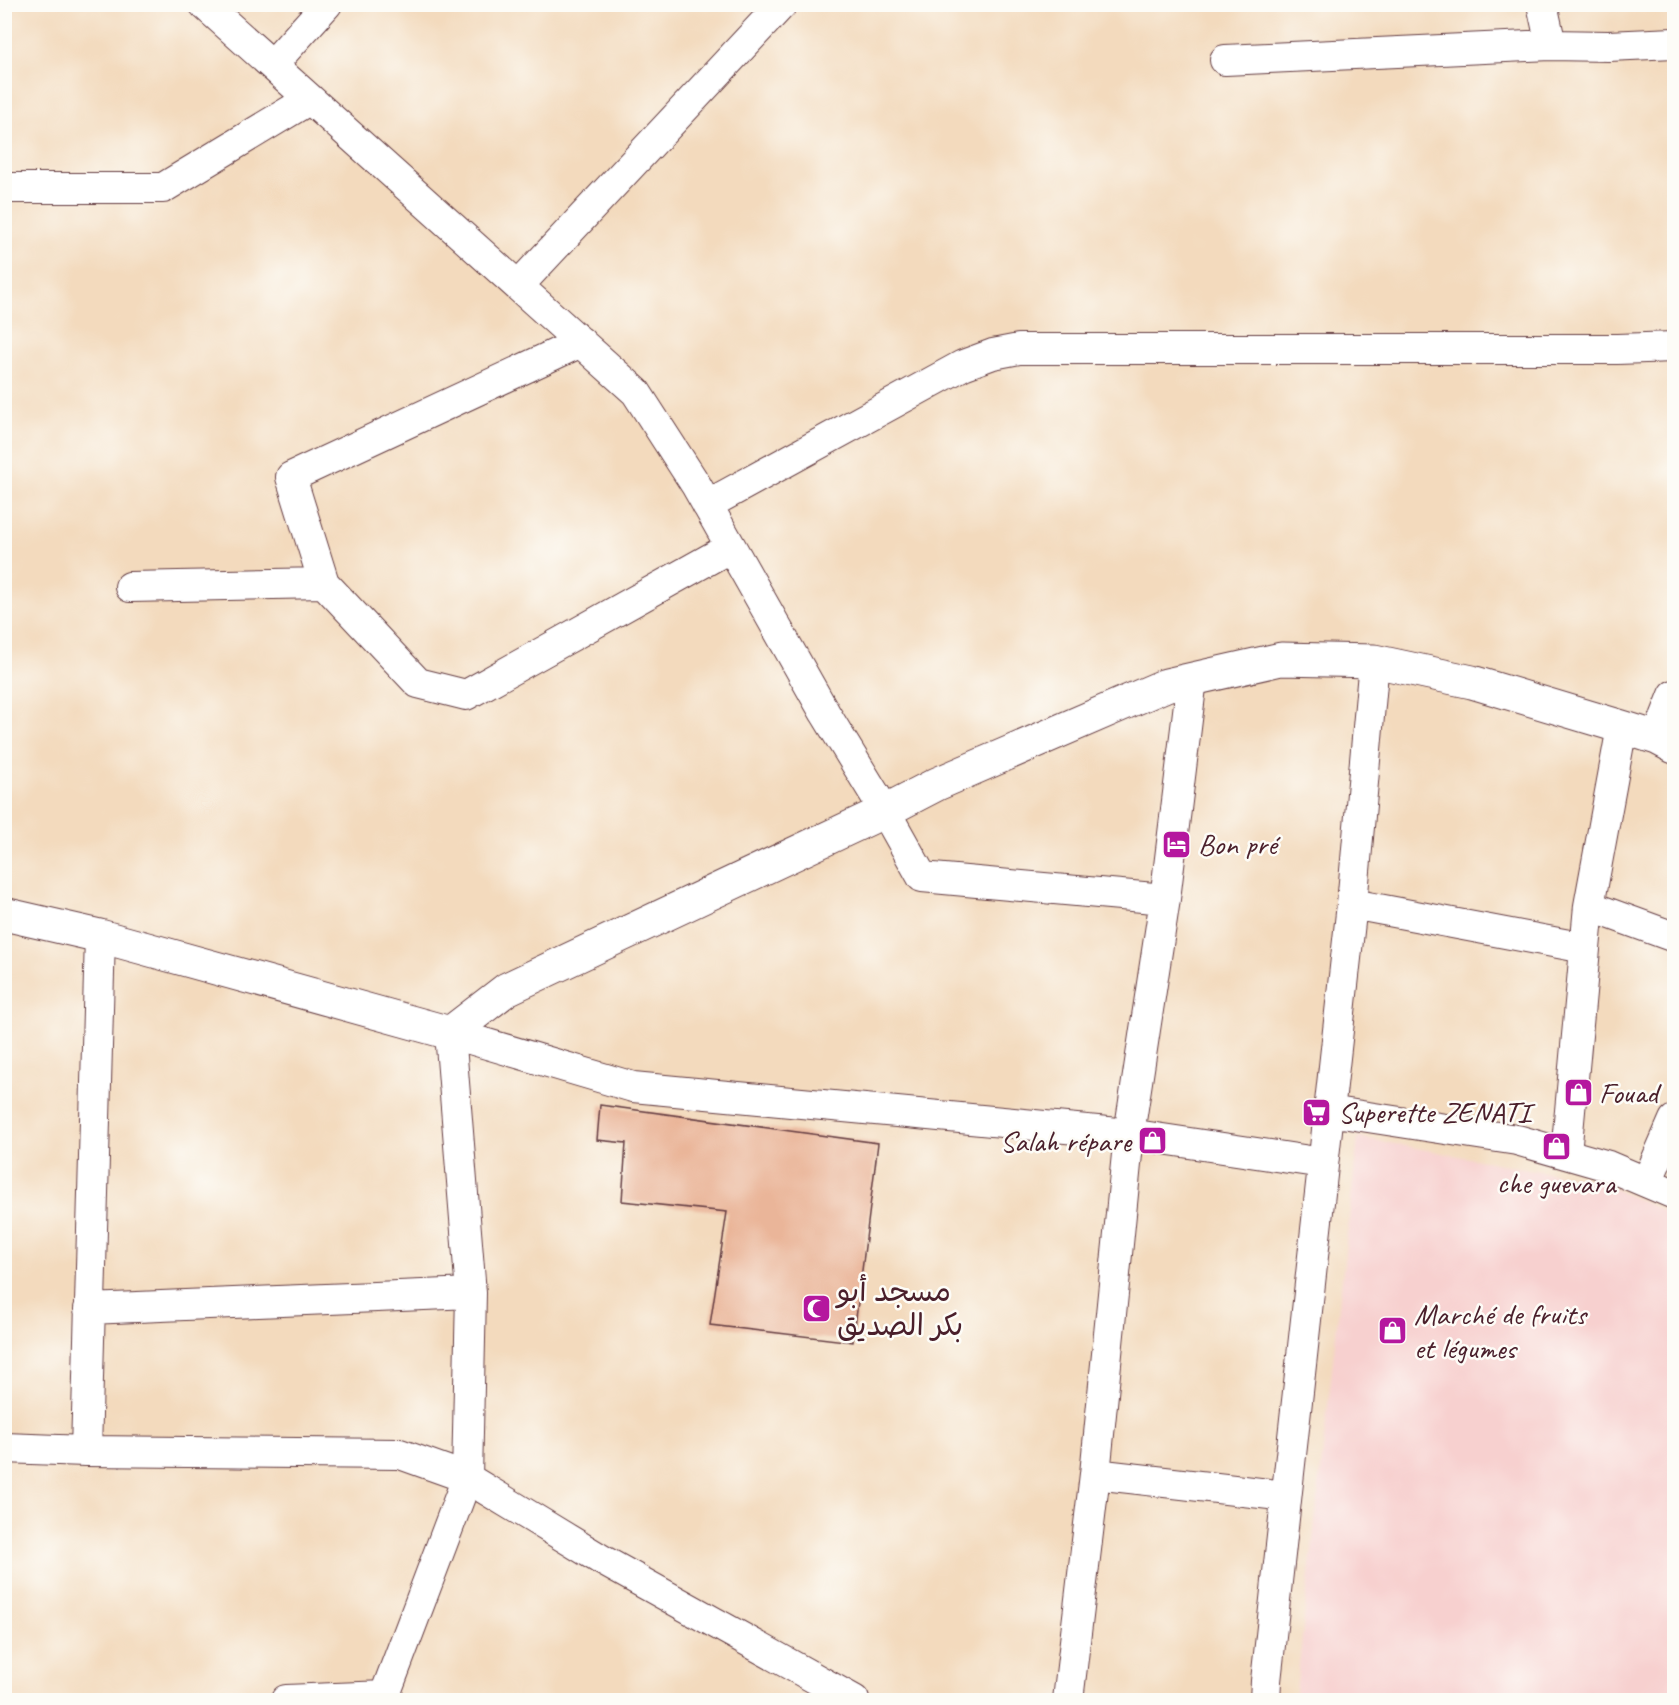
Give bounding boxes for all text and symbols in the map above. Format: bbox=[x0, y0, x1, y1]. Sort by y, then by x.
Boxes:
place label: Bon pré bbox=[1198, 825, 1281, 863]
hotel icon: Bon pré bbox=[1161, 828, 1193, 860]
place label: Fouad bbox=[1599, 1074, 1662, 1112]
shop icon: Fouad bbox=[1562, 1077, 1594, 1109]
place label: Superette ZENATI bbox=[1338, 1093, 1536, 1131]
supermarket icon: Superette ZENATI bbox=[1301, 1096, 1333, 1128]
place label: Salah répare bbox=[1000, 1122, 1133, 1160]
shop icon: Salah répare bbox=[1136, 1125, 1168, 1157]
shop icon: che guevara bbox=[1540, 1130, 1572, 1162]
place label: che guevara bbox=[1497, 1164, 1617, 1202]
place label: مسجد أبو بكر الصديق bbox=[835, 1272, 963, 1344]
mosque icon: مسجد أبو بكر الصديق bbox=[800, 1292, 832, 1324]
place label: Marché de fruits et légumes bbox=[1414, 1295, 1589, 1367]
shop icon: Marché de fruits et légumes bbox=[1377, 1315, 1409, 1347]

